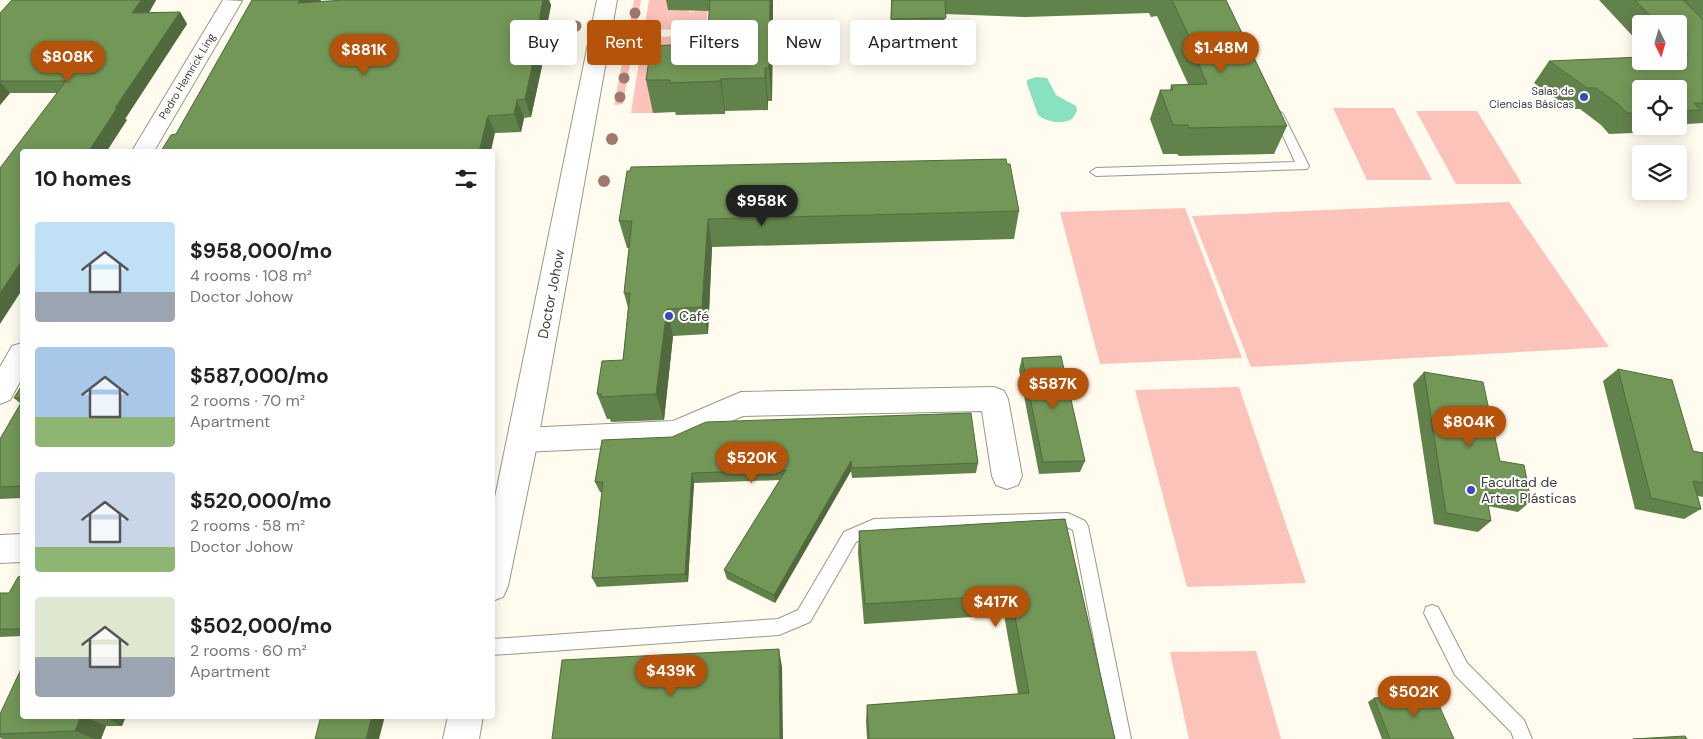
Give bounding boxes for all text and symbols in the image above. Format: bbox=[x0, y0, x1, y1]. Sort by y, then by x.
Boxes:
north arrow bbox=[1632, 15, 1688, 70]
map controls bbox=[1632, 15, 1687, 200]
chip: Buy bbox=[510, 20, 577, 65]
chip: Rent bbox=[587, 20, 661, 65]
chip: Filters bbox=[671, 20, 758, 65]
chip: New bbox=[768, 20, 840, 65]
chip: Apartment bbox=[850, 20, 976, 65]
street label: Pedro Hemrick Ling bbox=[156, 30, 218, 122]
pin: $1.48M bbox=[1180, 32, 1262, 74]
pin: $881K bbox=[329, 34, 399, 76]
text: $1.48M bbox=[1194, 37, 1248, 58]
text: $881K bbox=[341, 39, 387, 60]
pin: $808K bbox=[33, 41, 103, 83]
text: $808K bbox=[42, 46, 94, 67]
button: locate bbox=[1632, 80, 1687, 135]
place label: Salas de Ciencias Básicas bbox=[1489, 84, 1574, 111]
marker: Salas de Ciencias Básicas bbox=[1578, 91, 1590, 103]
button: layers bbox=[1632, 145, 1687, 200]
text: 10 homes bbox=[35, 165, 132, 193]
icon: filters bbox=[452, 165, 480, 193]
pin: $958K bbox=[727, 184, 797, 227]
text: $958K bbox=[737, 190, 787, 211]
text: $958,000/mo bbox=[190, 237, 332, 265]
icon: home bbox=[75, 242, 135, 302]
street label: Doctor Johow bbox=[534, 248, 569, 340]
text: 4 rooms · 108 m² bbox=[190, 265, 312, 286]
text: Doctor Johow bbox=[190, 286, 293, 307]
place label: Café bbox=[679, 307, 709, 325]
marker: Café bbox=[663, 310, 675, 322]
text: $587,000/mo bbox=[190, 362, 329, 390]
icon: home bbox=[75, 367, 135, 427]
pin: $587K bbox=[1018, 368, 1088, 410]
text: $587K bbox=[1029, 373, 1077, 394]
text: 2 rooms · 70 m² bbox=[190, 390, 305, 411]
pin: $804K bbox=[1434, 406, 1504, 448]
text: Apartment bbox=[190, 411, 270, 432]
text: $804K bbox=[1443, 411, 1495, 432]
pin: $520K bbox=[717, 442, 787, 484]
text: $520K bbox=[727, 447, 777, 468]
place label: Facultad de Artes Plásticas bbox=[1481, 473, 1577, 507]
marker: Facultad de Artes Plásticas bbox=[1465, 484, 1477, 496]
text: $520,000/mo bbox=[190, 487, 332, 515]
icon: home bbox=[75, 492, 135, 552]
text: 2 rooms · 58 m² bbox=[190, 515, 305, 536]
text: Doctor Johow bbox=[190, 536, 293, 557]
pin: $417K bbox=[961, 586, 1031, 628]
text: $417K bbox=[974, 591, 1018, 612]
text: $502,000/mo bbox=[190, 612, 332, 640]
icon: home bbox=[75, 617, 135, 677]
text: 2 rooms · 60 m² bbox=[190, 640, 307, 661]
pin: $439K bbox=[636, 654, 706, 697]
text: $439K bbox=[646, 660, 696, 681]
text: Apartment bbox=[190, 661, 270, 682]
pin: $502K bbox=[1379, 676, 1449, 718]
text: $502K bbox=[1389, 681, 1439, 702]

